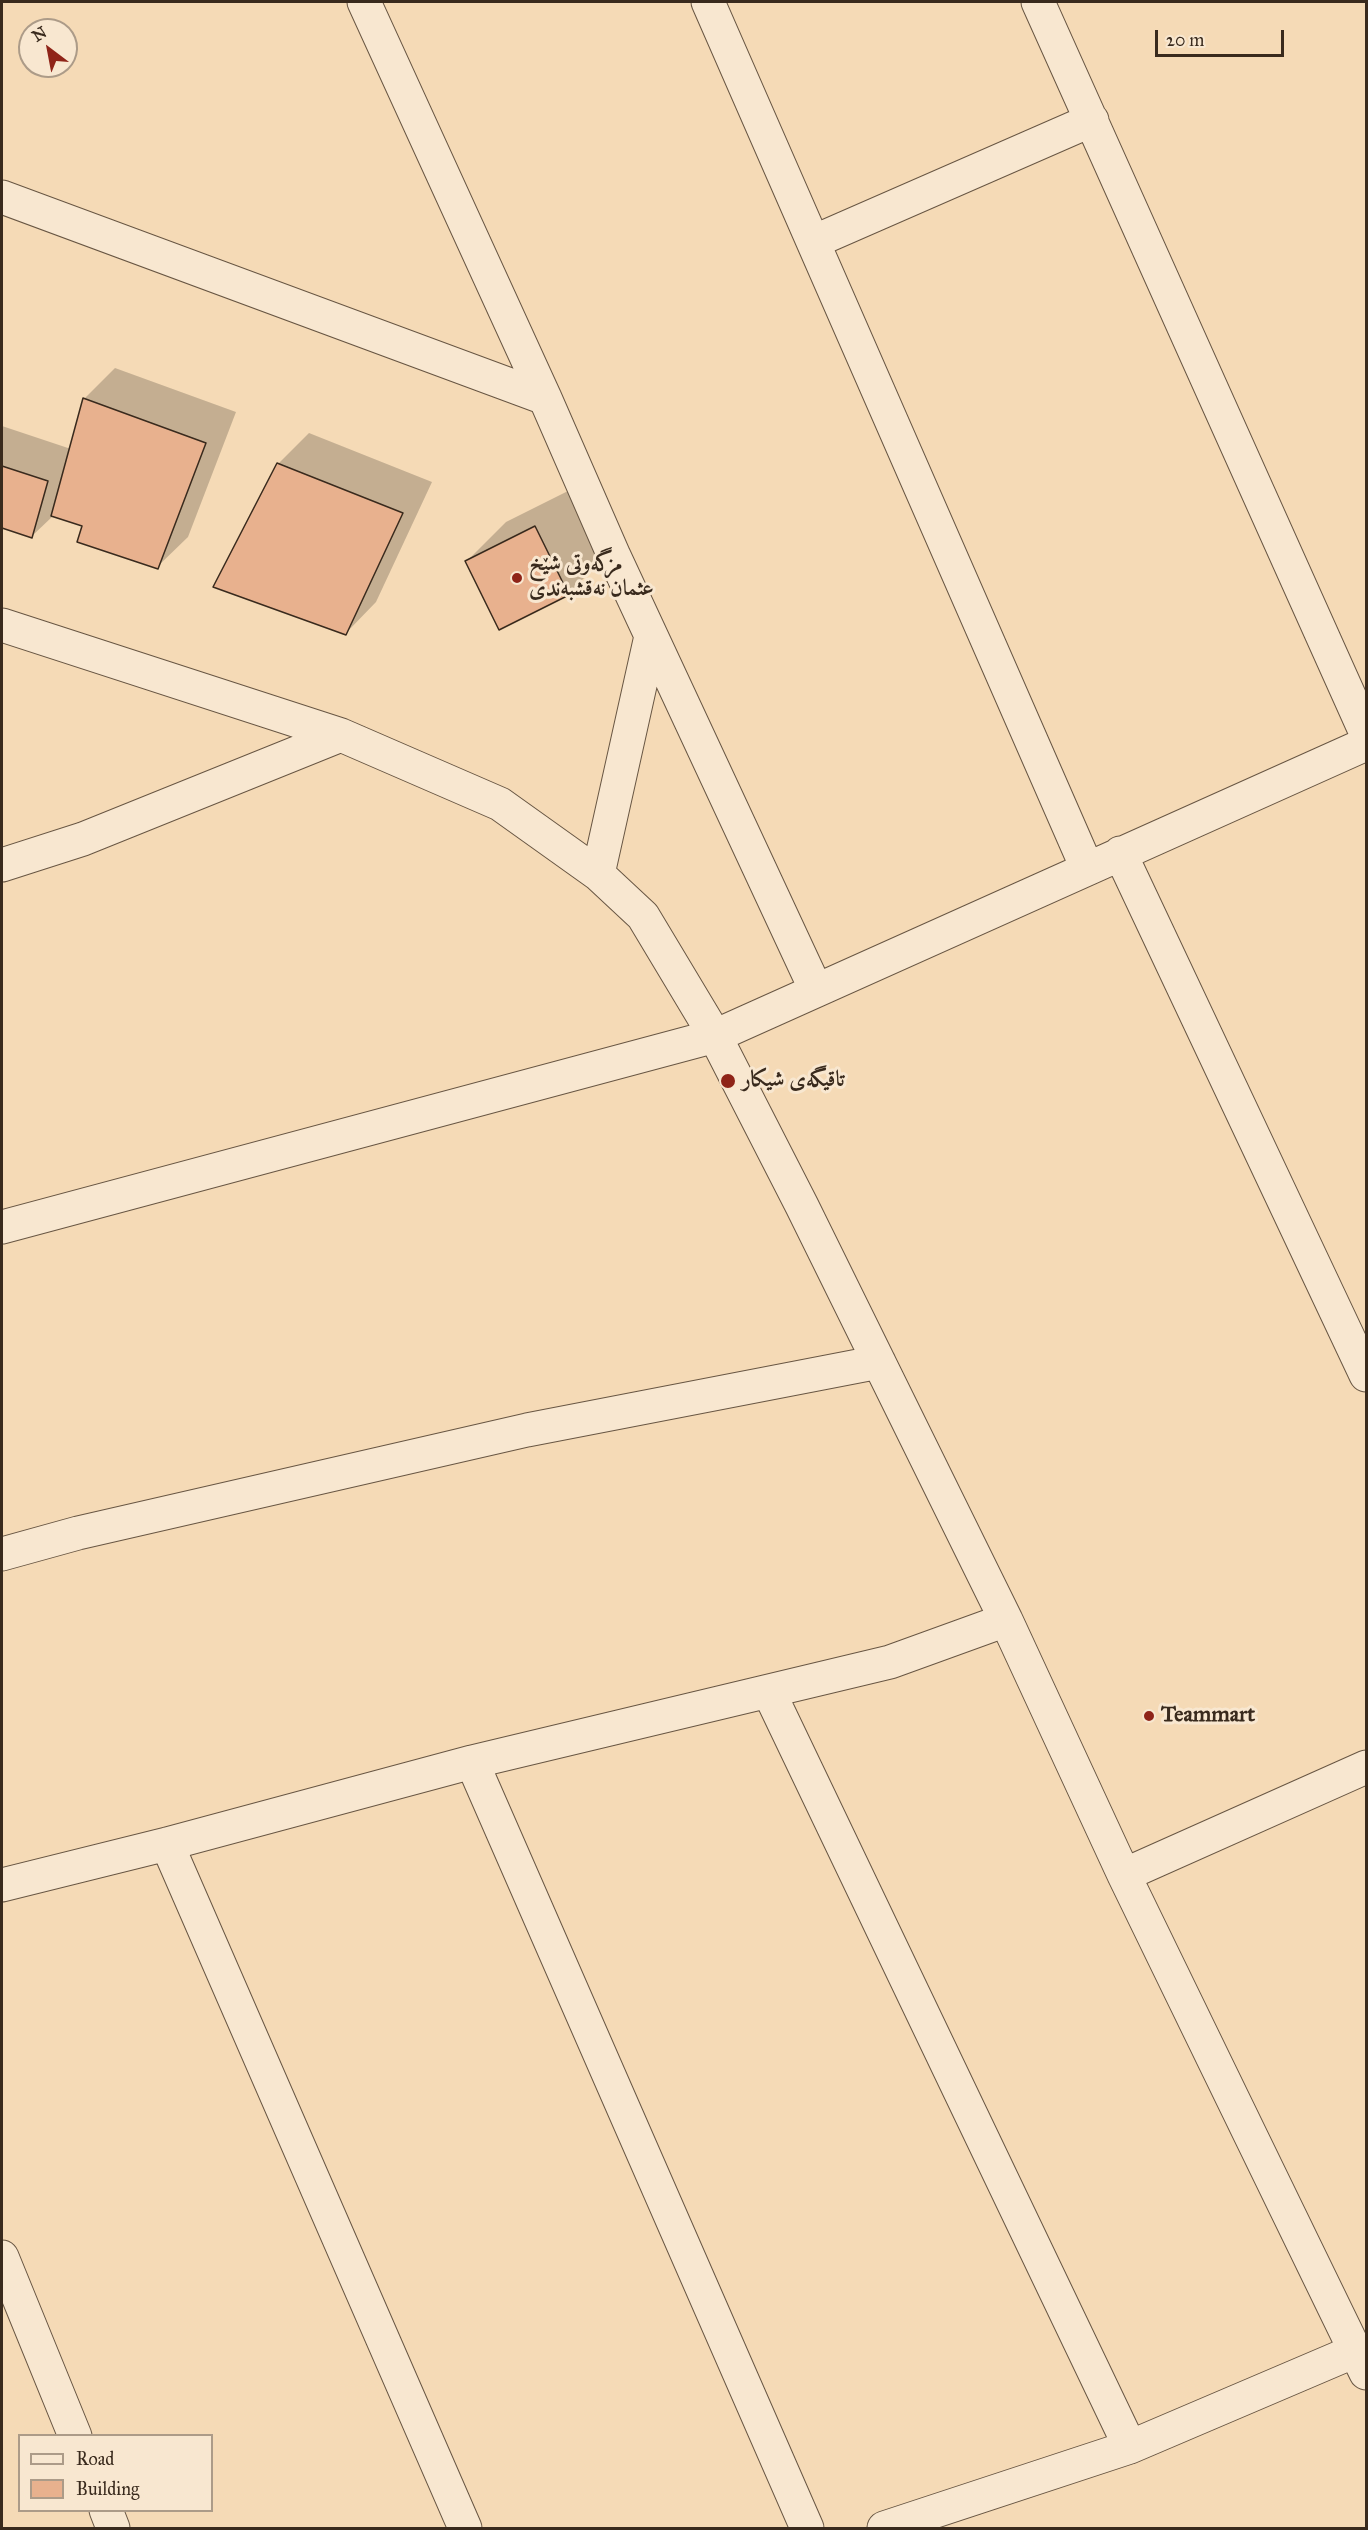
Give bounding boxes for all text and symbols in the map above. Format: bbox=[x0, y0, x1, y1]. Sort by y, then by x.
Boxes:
north arrow bbox=[18, 18, 78, 78]
scale bar bbox=[1158, 18, 1287, 56]
text: N bbox=[28, 22, 50, 46]
text: 20 m bbox=[1166, 29, 1204, 51]
place label: مزگەوتی شێخ عثمان نەقشبەندی bbox=[529, 552, 654, 604]
marker: مزگەوتی شێخ عثمان نەقشبەندی bbox=[510, 571, 524, 585]
place label: تاقیگەی شیکار bbox=[742, 1068, 845, 1094]
marker: تاقیگەی شیکار bbox=[719, 1072, 737, 1090]
place label: Teammart bbox=[1161, 1703, 1255, 1729]
marker: Teammart bbox=[1142, 1709, 1156, 1723]
legend bbox=[18, 2434, 213, 2512]
text: Road bbox=[76, 2448, 114, 2470]
text: Building bbox=[76, 2478, 139, 2500]

